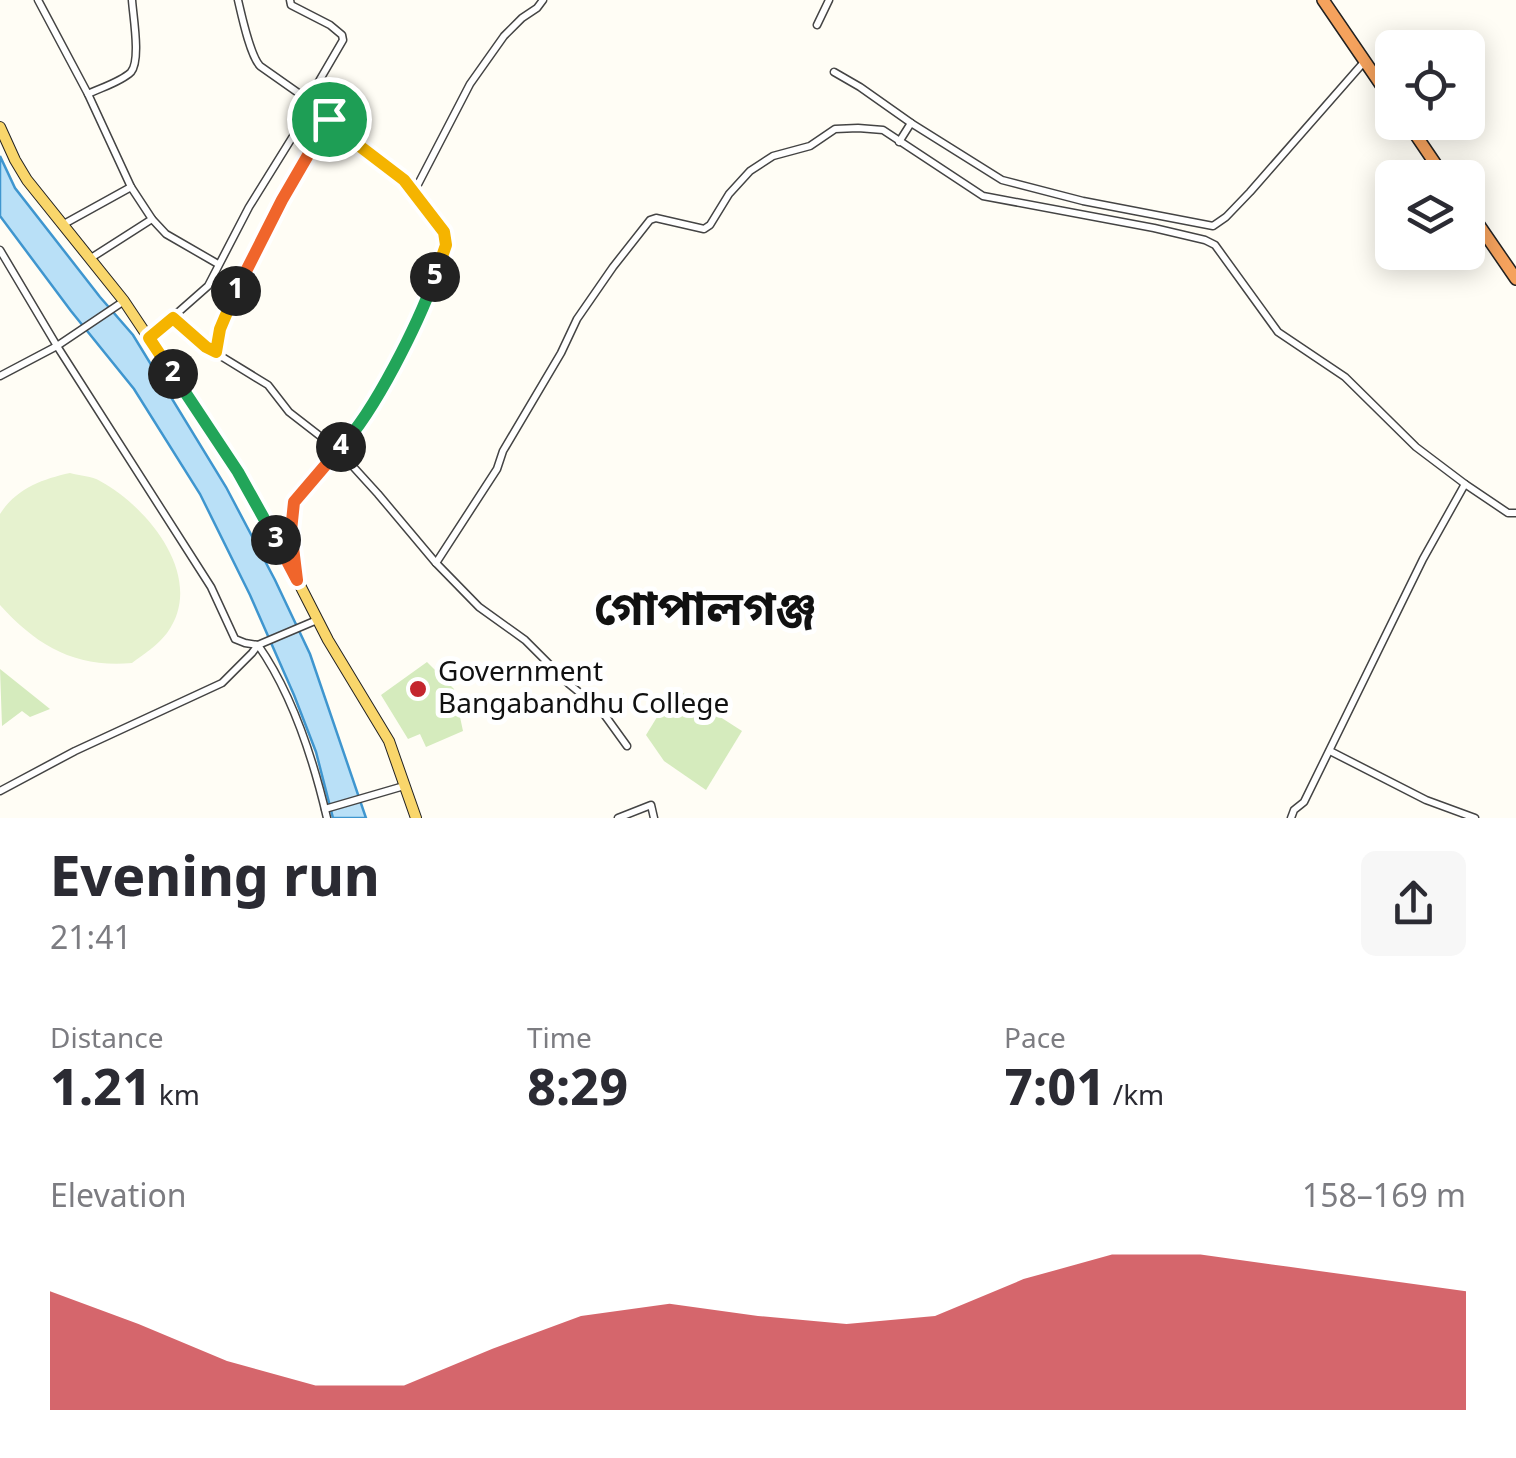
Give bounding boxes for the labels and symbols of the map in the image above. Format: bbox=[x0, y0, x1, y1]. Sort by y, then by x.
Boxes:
pin bbox=[287, 77, 372, 162]
pin: 5 bbox=[410, 252, 460, 302]
pin: 1 bbox=[211, 266, 261, 316]
pin: 2 bbox=[148, 349, 198, 399]
pin: 4 bbox=[316, 422, 366, 472]
pin: 3 bbox=[251, 515, 301, 565]
district label: গোপালগঞ্জ bbox=[594, 581, 816, 645]
place label: Government Bangabandhu College bbox=[438, 655, 729, 724]
marker: Government Bangabandhu College bbox=[407, 678, 429, 700]

